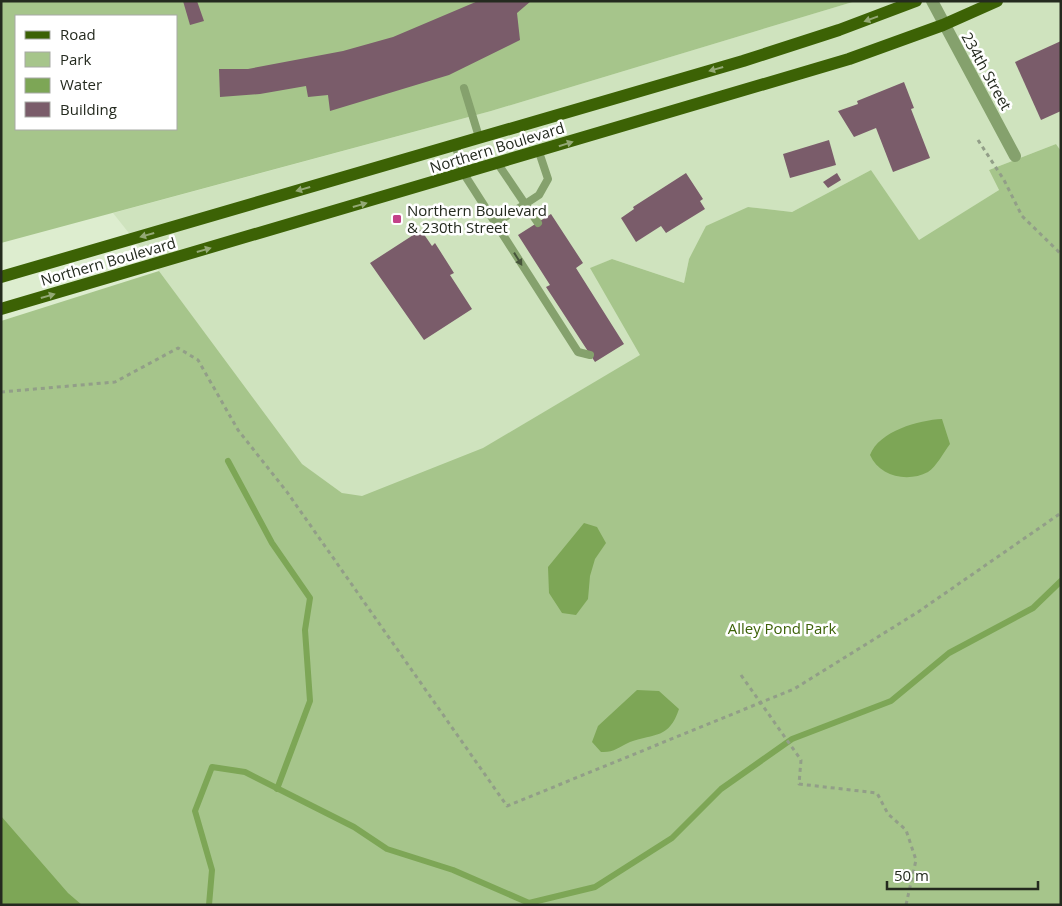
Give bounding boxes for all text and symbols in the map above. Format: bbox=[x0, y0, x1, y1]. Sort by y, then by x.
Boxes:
legend bbox=[15, 15, 178, 130]
one-way arrow bbox=[863, 15, 878, 23]
text: Road bbox=[60, 24, 96, 44]
street label: 234th Street bbox=[957, 29, 1017, 113]
text: Park bbox=[60, 49, 91, 69]
one-way arrow bbox=[709, 65, 724, 73]
text: Water bbox=[60, 74, 102, 94]
text: Building bbox=[60, 99, 117, 119]
street label: Northern Boulevard bbox=[427, 117, 567, 177]
one-way arrow bbox=[559, 139, 574, 147]
one-way arrow bbox=[296, 186, 311, 194]
one-way arrow bbox=[353, 200, 368, 208]
place label: Northern Boulevard & 230th Street bbox=[407, 200, 547, 237]
marker: Northern Boulevard & 230th Street bbox=[391, 213, 403, 225]
one-way arrow bbox=[140, 231, 155, 239]
street label: Northern Boulevard bbox=[38, 232, 178, 290]
one-way arrow bbox=[197, 246, 212, 254]
one-way arrow bbox=[514, 253, 523, 266]
one-way arrow bbox=[41, 291, 56, 299]
park label: Alley Pond Park bbox=[728, 618, 836, 638]
scale bar bbox=[887, 858, 1038, 890]
text: 50 m bbox=[894, 865, 929, 885]

